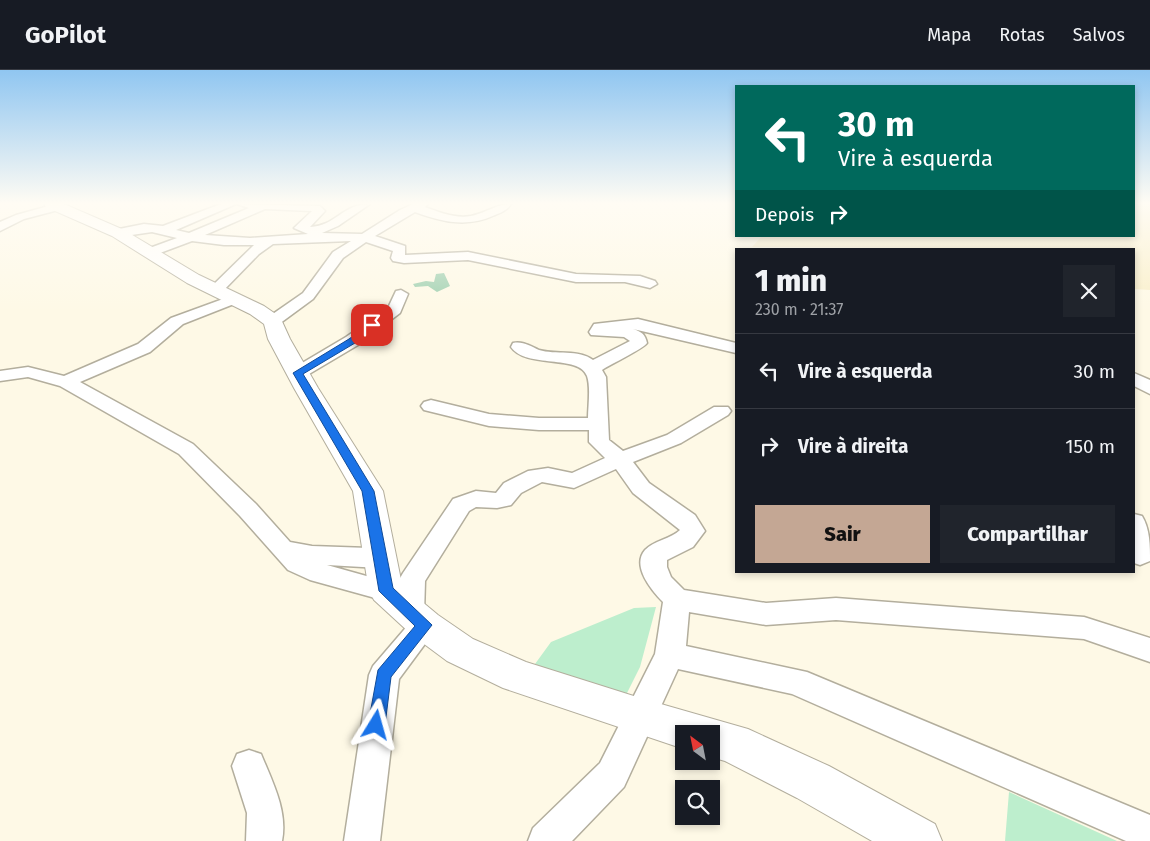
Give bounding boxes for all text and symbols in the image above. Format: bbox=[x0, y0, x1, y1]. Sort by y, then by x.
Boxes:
text: GoPilot bbox=[25, 21, 106, 49]
text: Mapa bbox=[927, 24, 971, 46]
text: Rotas bbox=[999, 24, 1045, 46]
text: Salvos bbox=[1073, 24, 1125, 46]
text: 30 m bbox=[838, 103, 915, 145]
icon: left bbox=[755, 105, 820, 170]
text: Vire à esquerda bbox=[838, 145, 993, 172]
icon: right bbox=[824, 200, 852, 228]
text: Depois bbox=[755, 203, 814, 226]
text: 1 min bbox=[755, 263, 827, 299]
button: close bbox=[1063, 265, 1115, 317]
text: 230 m · 21:37 bbox=[755, 300, 843, 319]
pin bbox=[351, 304, 393, 346]
icon: arrive bbox=[358, 311, 386, 339]
icon: left bbox=[755, 357, 783, 385]
text: Vire à esquerda bbox=[798, 360, 932, 383]
text: 30 m bbox=[1074, 360, 1115, 383]
icon: right bbox=[755, 432, 783, 460]
text: Vire à direita bbox=[798, 435, 908, 458]
text: 150 m bbox=[1065, 435, 1115, 458]
button: Sair bbox=[755, 505, 930, 563]
button: Compartilhar bbox=[940, 505, 1115, 563]
position arrow bbox=[349, 698, 401, 750]
north arrow bbox=[675, 725, 720, 770]
map controls bbox=[675, 725, 720, 825]
button: search bbox=[675, 780, 720, 825]

